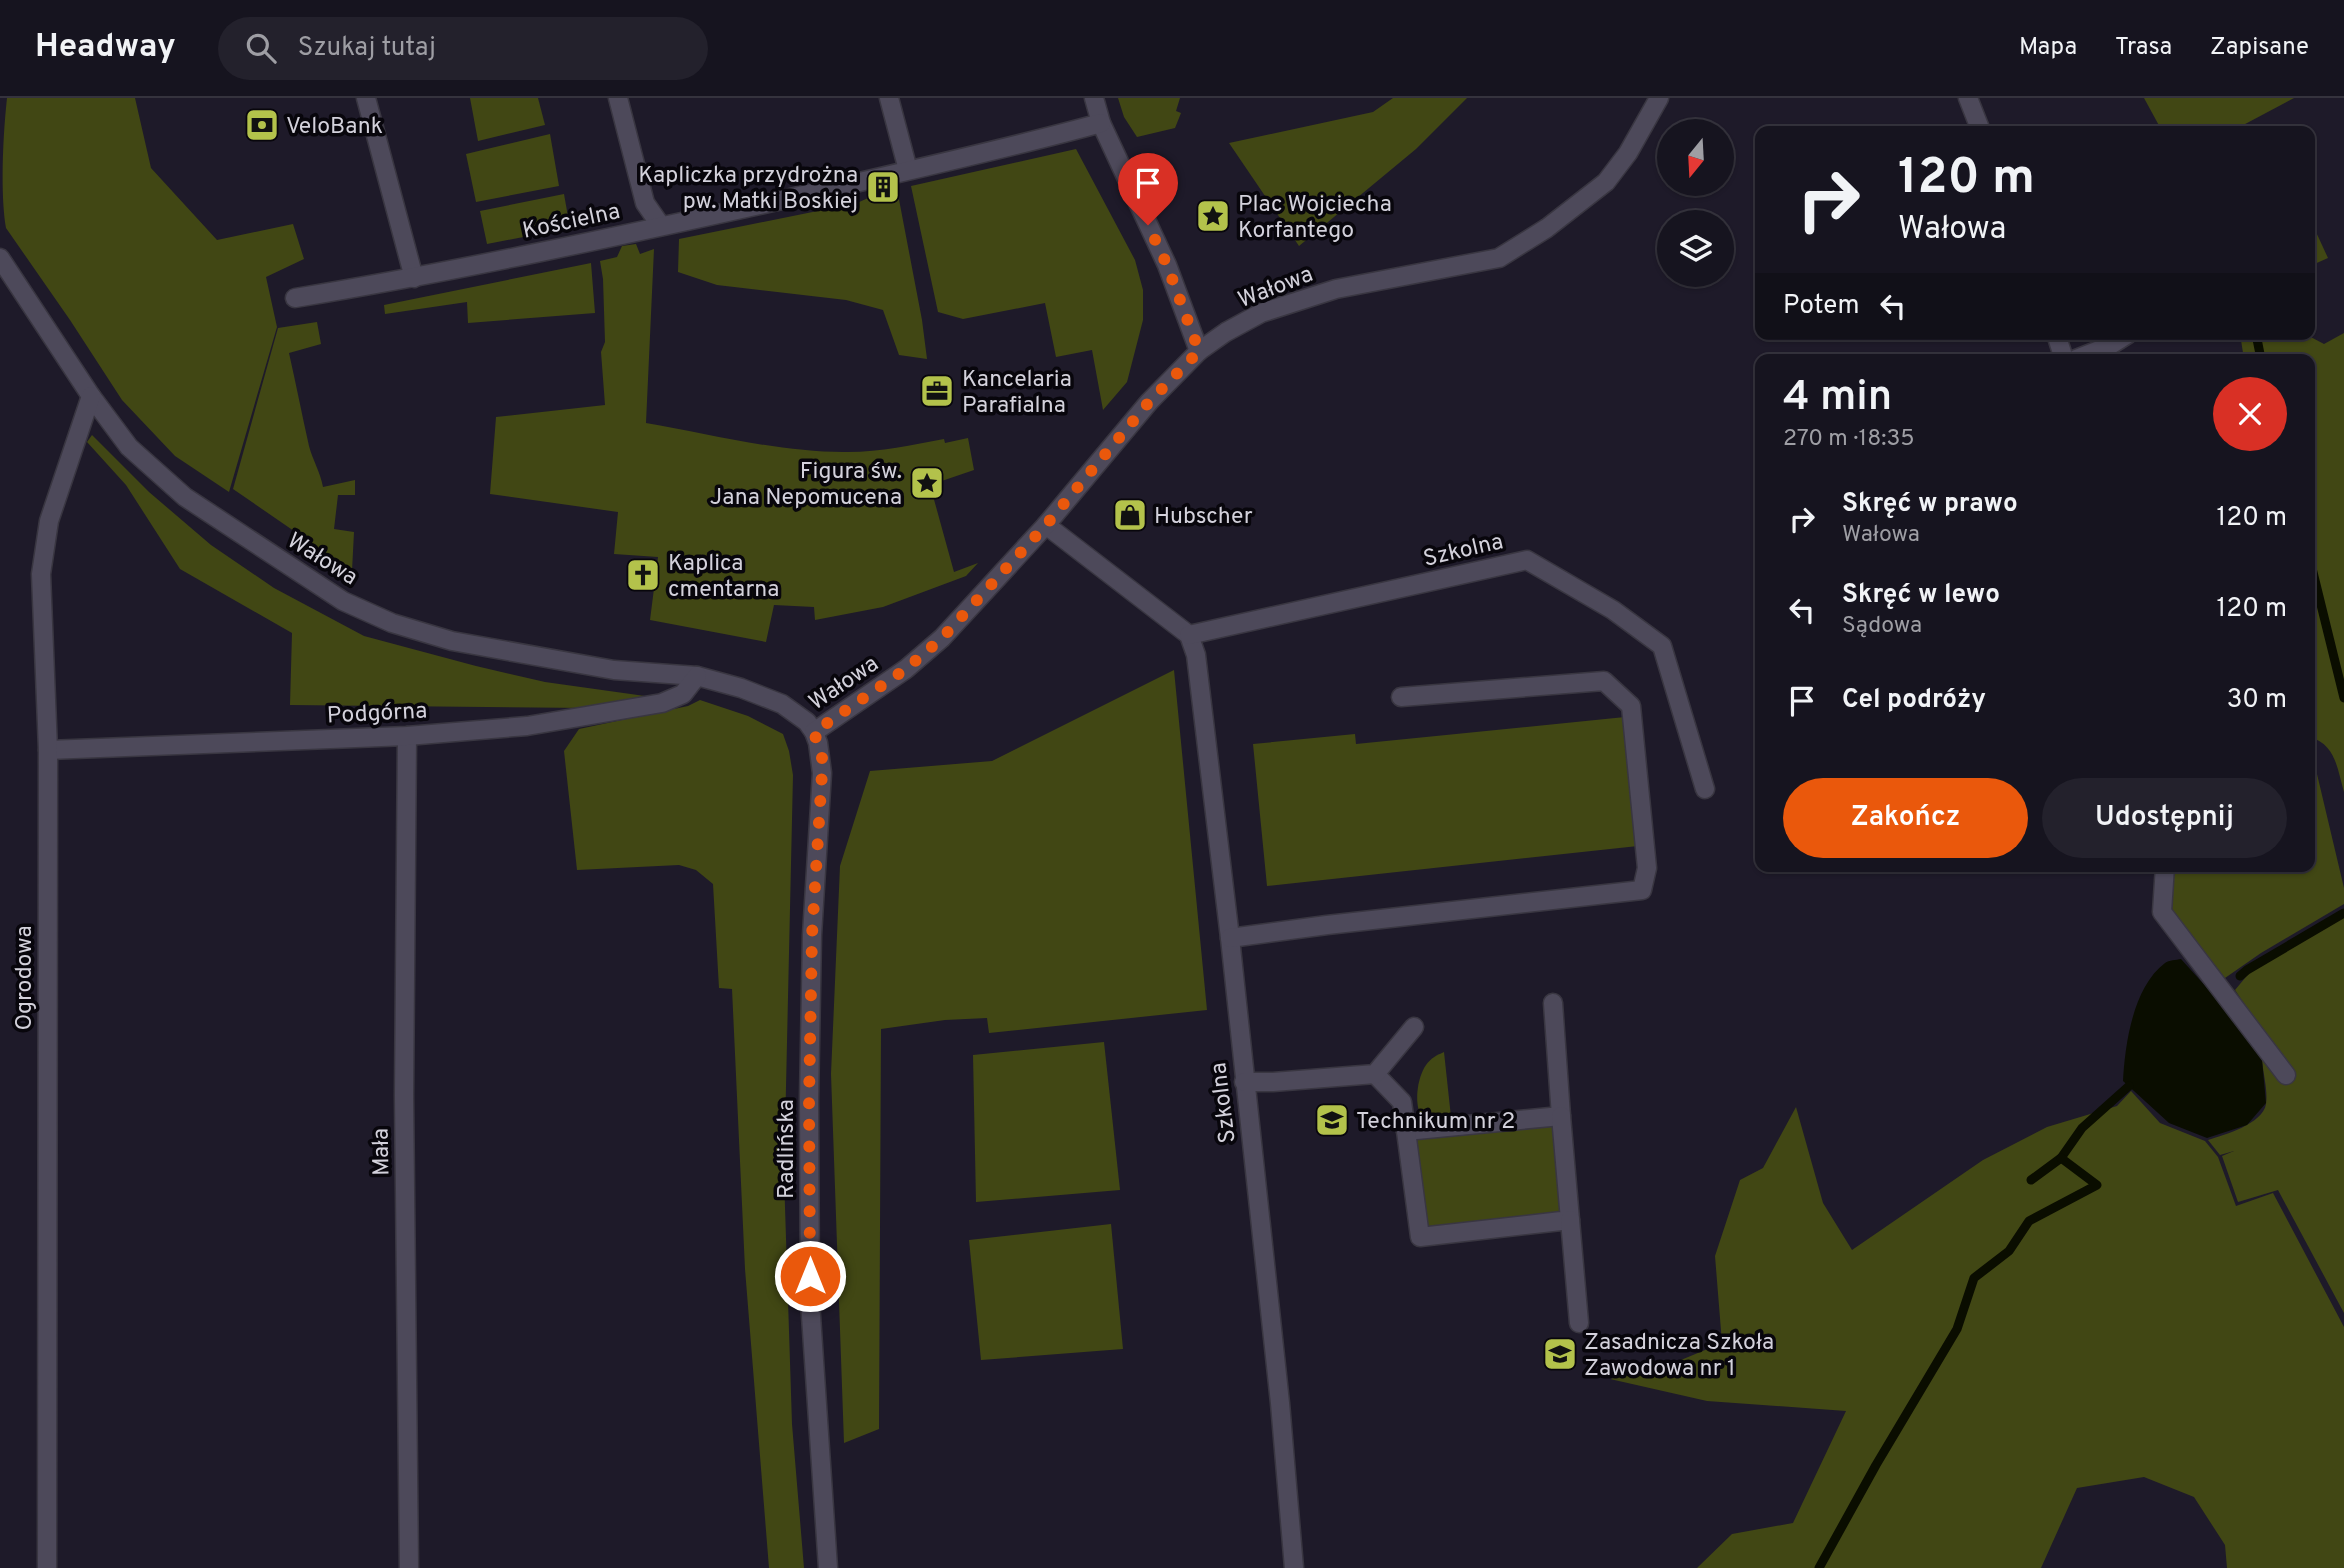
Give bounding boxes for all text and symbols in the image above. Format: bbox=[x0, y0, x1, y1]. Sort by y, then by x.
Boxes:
search box bbox=[218, 17, 708, 80]
text: Headway bbox=[35, 27, 176, 69]
icon: search bbox=[242, 29, 280, 67]
text: Szukaj tutaj bbox=[298, 32, 436, 65]
text: Mapa bbox=[2019, 33, 2077, 63]
text: Trasa bbox=[2115, 33, 2172, 63]
text: Zapisane bbox=[2210, 33, 2309, 63]
bank icon: VeloBank bbox=[243, 106, 281, 144]
place label: VeloBank bbox=[286, 113, 383, 142]
north arrow bbox=[1657, 119, 1734, 196]
map controls bbox=[1657, 119, 1734, 287]
text: 120 m bbox=[1898, 149, 2035, 211]
pin bbox=[1118, 153, 1178, 225]
icon: right bbox=[1783, 154, 1874, 245]
place label: Kapliczka przydrożna pw. Matki Boskiej bbox=[638, 162, 858, 217]
icon: arrive bbox=[1129, 164, 1167, 202]
building icon: Kapliczka przydrożna pw. Matki Boskiej bbox=[864, 168, 902, 206]
place label: Plac Wojciecha Korfantego bbox=[1238, 191, 1392, 246]
place icon: Plac Wojciecha Korfantego bbox=[1194, 197, 1232, 235]
street label: Kościelna bbox=[520, 198, 623, 247]
button: layers bbox=[1657, 210, 1734, 287]
text: Wałowa bbox=[1898, 210, 2006, 250]
street label: Wałowa bbox=[1234, 261, 1317, 316]
icon: left bbox=[1874, 287, 1912, 325]
text: Potem bbox=[1783, 290, 1860, 323]
place label: Kancelaria Parafialna bbox=[962, 366, 1072, 421]
office icon: Kancelaria Parafialna bbox=[918, 372, 956, 410]
text: 4 min bbox=[1783, 372, 1892, 425]
button: close bbox=[2213, 377, 2287, 451]
text: 270 m · 18:35 bbox=[1783, 425, 1915, 454]
place label: Figura św. Jana Nepomucena bbox=[710, 458, 902, 513]
place icon: Figura św. Jana Nepomucena bbox=[908, 464, 946, 502]
text: Skręć w prawo bbox=[1842, 488, 2018, 521]
shop icon: Hubscher bbox=[1111, 496, 1149, 534]
icon: right bbox=[1783, 500, 1821, 538]
text: 120 m bbox=[2217, 502, 2287, 535]
place label: Hubscher bbox=[1154, 503, 1253, 532]
text: Wałowa bbox=[1842, 521, 1920, 550]
street label: Wałowa bbox=[281, 527, 362, 593]
street label: Szkolna bbox=[1421, 528, 1506, 575]
place label: Kaplica cmentarna bbox=[668, 550, 779, 605]
church icon: Kaplica cmentarna bbox=[624, 556, 662, 594]
text: Skręć w lewo bbox=[1842, 579, 2000, 612]
icon: left bbox=[1783, 591, 1821, 629]
text: 120 m bbox=[2217, 593, 2287, 626]
text: Sądowa bbox=[1842, 612, 1922, 641]
street label: Wałowa bbox=[804, 650, 885, 718]
icon: arrive bbox=[1783, 682, 1821, 720]
text: Cel podróży bbox=[1842, 684, 1986, 717]
text: 30 m bbox=[2227, 684, 2287, 717]
street label: Podgórna bbox=[326, 697, 428, 732]
button: Zakończ bbox=[1783, 778, 2028, 858]
button: Udostępnij bbox=[2042, 778, 2287, 858]
street label: Ogrodowa bbox=[11, 925, 40, 1031]
street label: Szkolna bbox=[1205, 1061, 1244, 1145]
street label: Radlińska bbox=[773, 1099, 802, 1199]
school or university icon: Technikum nr 2 bbox=[1313, 1101, 1351, 1139]
place label: Technikum nr 2 bbox=[1356, 1108, 1515, 1137]
street label: Mała bbox=[368, 1128, 397, 1176]
position arrow bbox=[773, 1239, 847, 1313]
place label: Zasadnicza Szkoła Zawodowa nr 1 bbox=[1584, 1329, 1774, 1384]
school or university icon: Zasadnicza Szkoła Zawodowa nr 1 bbox=[1541, 1335, 1579, 1373]

